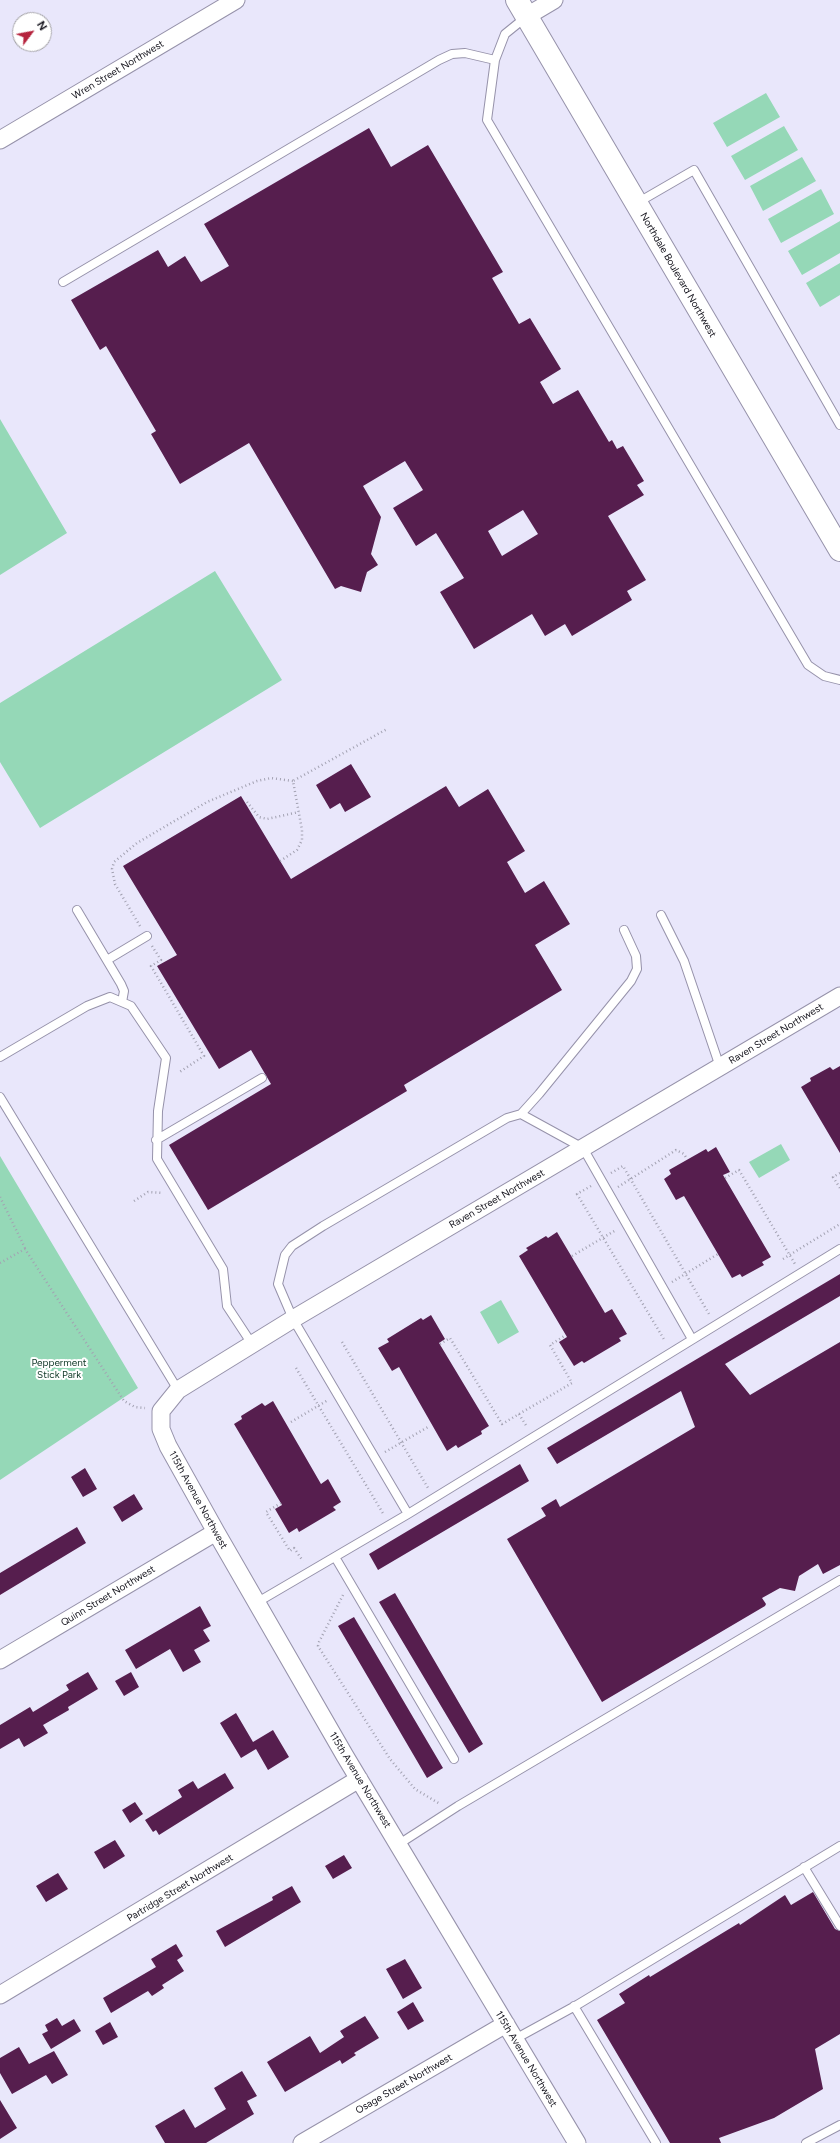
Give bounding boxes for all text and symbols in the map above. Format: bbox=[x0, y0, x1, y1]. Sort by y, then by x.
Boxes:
north arrow bbox=[12, 12, 52, 52]
text: N bbox=[34, 19, 50, 33]
street label: Wren Street Northwest bbox=[70, 38, 166, 102]
street label: Northdale Boulevard Northwest bbox=[637, 210, 719, 340]
street label: Raven Street Northwest bbox=[727, 1001, 825, 1067]
street label: Raven Street Northwest bbox=[447, 1167, 547, 1231]
park label: Pepperment Stick Park bbox=[31, 1357, 87, 1380]
street label: 115th Avenue Northwest bbox=[166, 1449, 230, 1551]
street label: Quinn Street Northwest bbox=[59, 1563, 157, 1629]
street label: 115th Avenue Northwest bbox=[327, 1730, 393, 1830]
street label: Partridge Street Northwest bbox=[125, 1852, 235, 1924]
street label: 115th Avenue Northwest bbox=[493, 2009, 559, 2109]
street label: Osage Street Northwest bbox=[354, 2051, 454, 2117]

